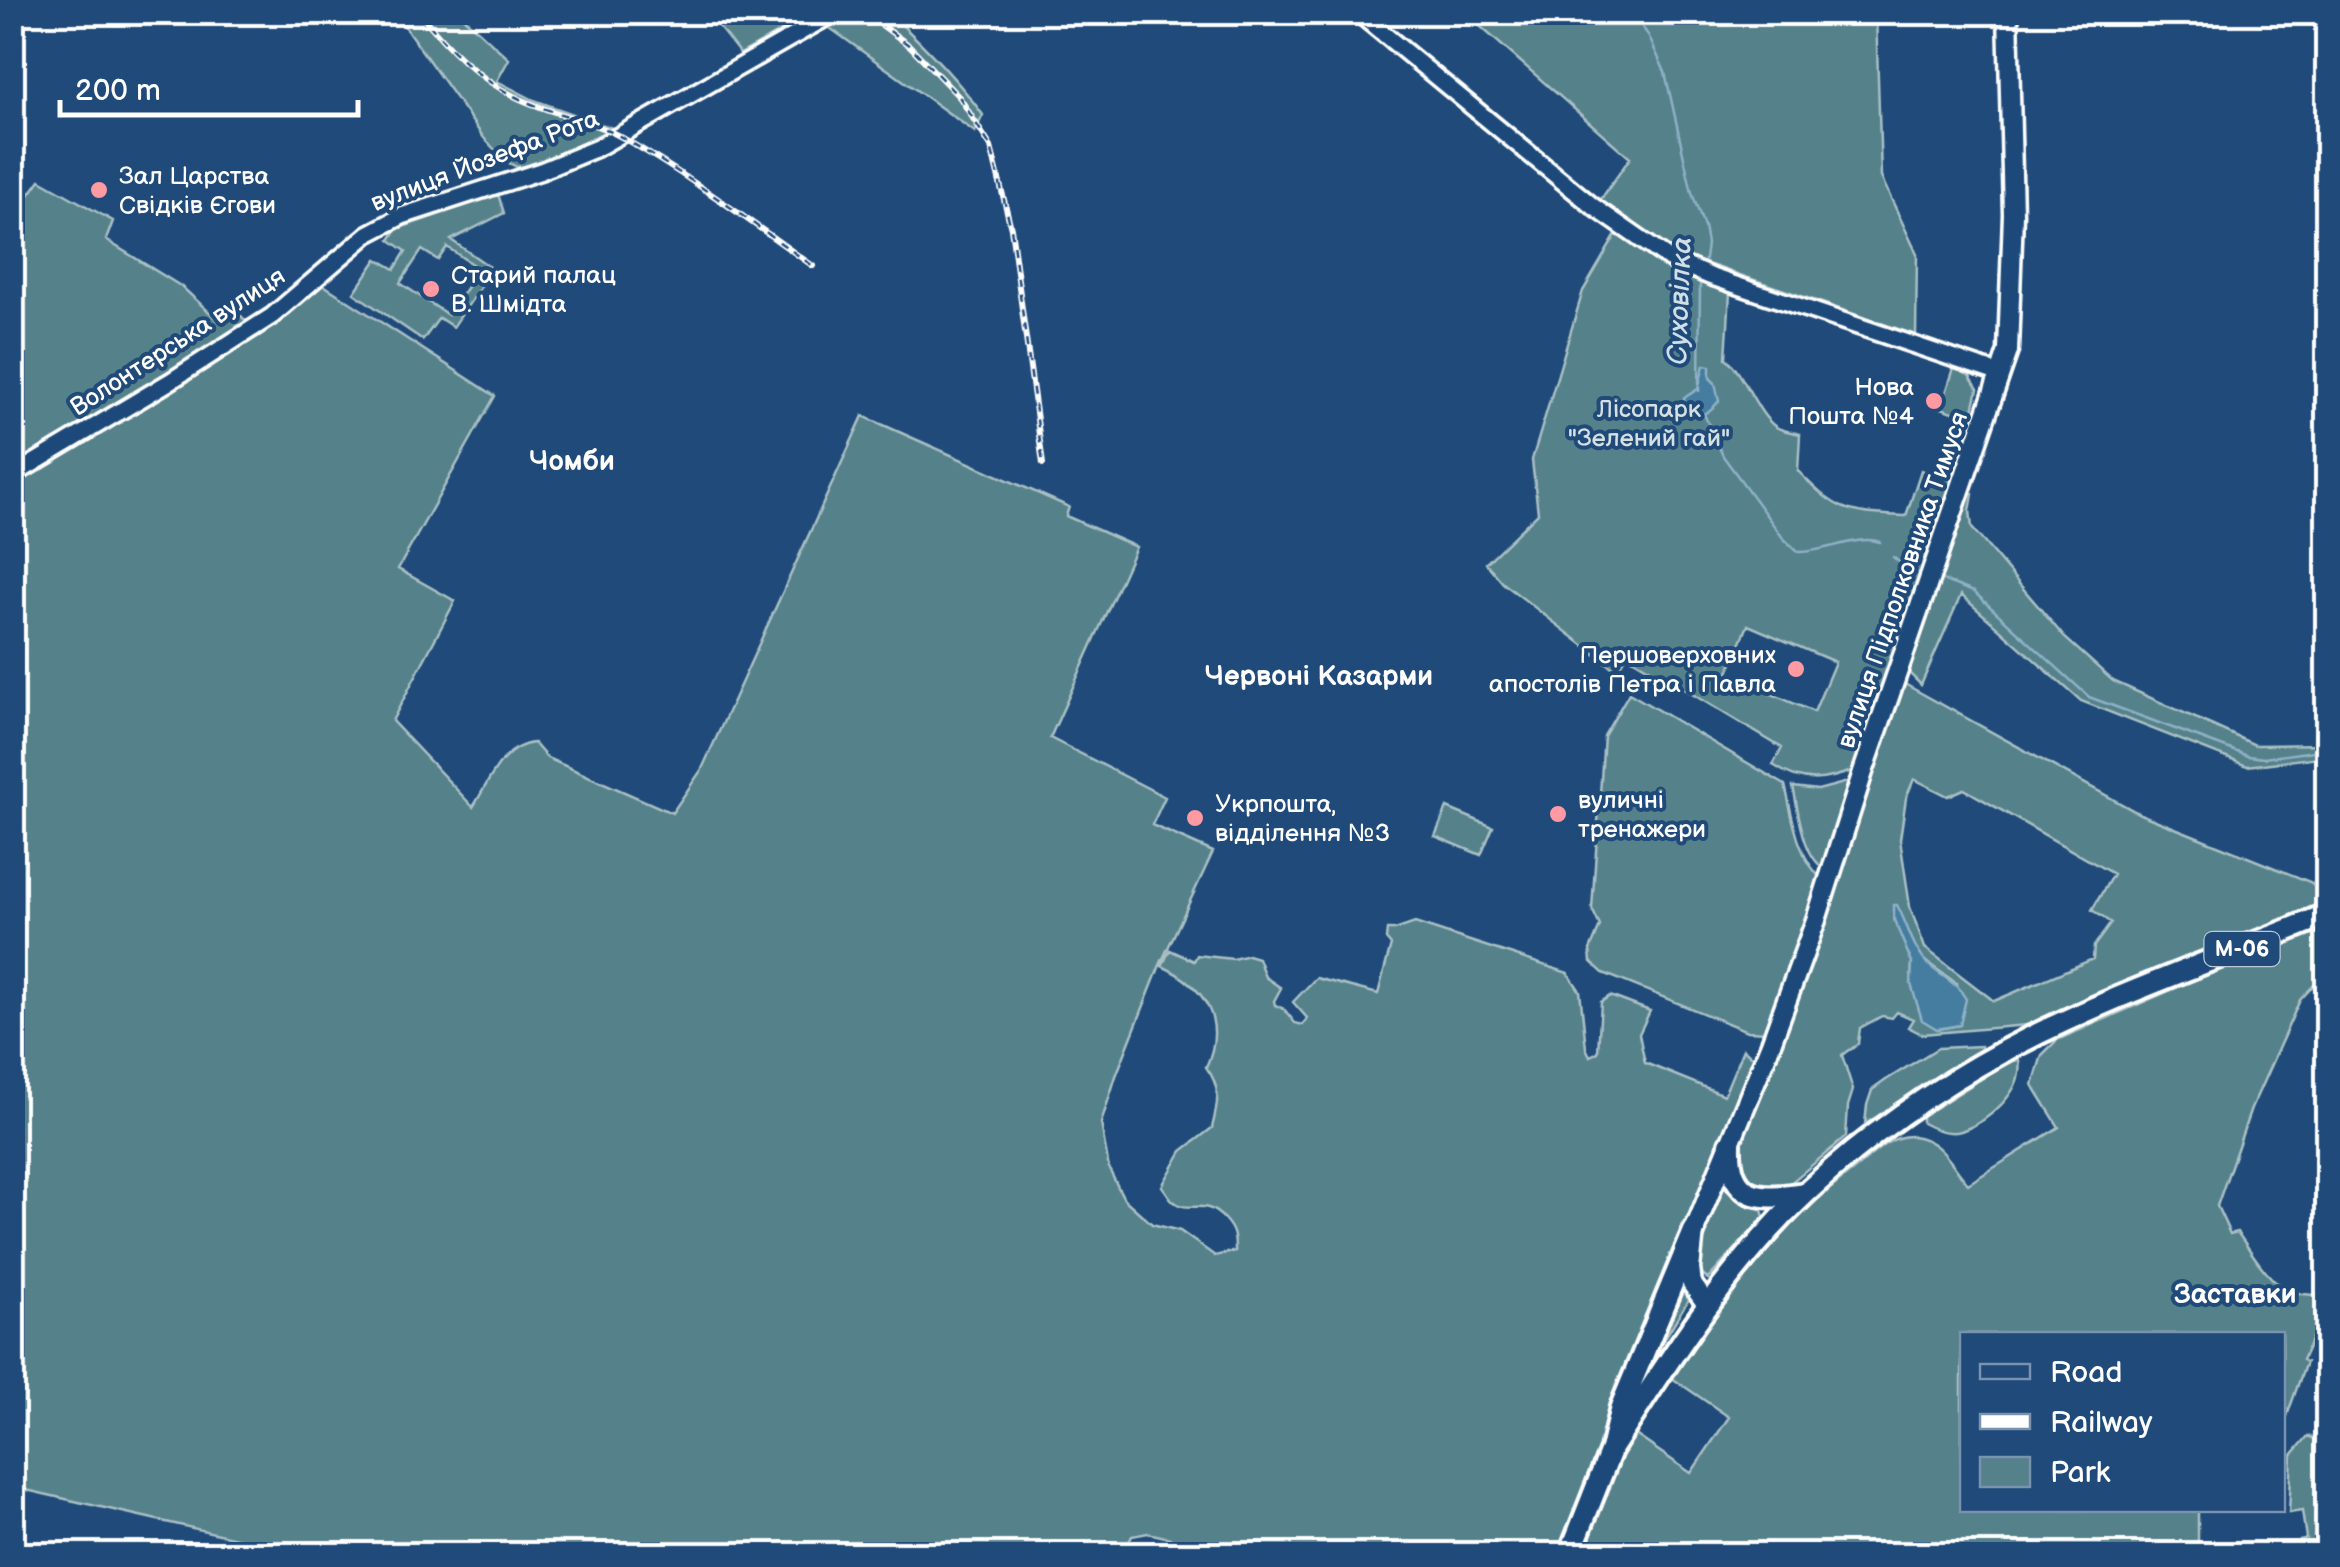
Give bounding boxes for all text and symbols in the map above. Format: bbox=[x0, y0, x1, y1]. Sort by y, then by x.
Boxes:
scale bar bbox=[60, 55, 358, 117]
text: 200 m bbox=[75, 73, 161, 109]
street label: вулиця Йозефа Рота bbox=[366, 103, 604, 219]
place label: Зал Царства Свідків Єгови bbox=[119, 161, 276, 221]
marker: Зал Царства Свідків Єгови bbox=[88, 179, 110, 201]
water label: Суховілка bbox=[1661, 236, 1699, 366]
place label: Старий палац В. Шмідта bbox=[451, 260, 616, 320]
street label: Волонтерська вулиця bbox=[65, 261, 291, 423]
marker: Старий палац В. Шмідта bbox=[420, 278, 442, 300]
place label: Нова Пошта №4 bbox=[1788, 372, 1914, 432]
marker: Нова Пошта №4 bbox=[1923, 390, 1945, 412]
park label: Лісопарк "Зелений гай" bbox=[1568, 394, 1730, 454]
street label: вулиця Підполковника Тимуся bbox=[1831, 408, 1975, 752]
district label: Чомби bbox=[529, 445, 615, 478]
place label: Першоверховних апостолів Петра і Павла bbox=[1489, 640, 1776, 700]
marker: Першоверховних апостолів Петра і Павла bbox=[1785, 658, 1807, 680]
district label: Червоні Казарми bbox=[1205, 660, 1433, 693]
place label: вуличні тренажери bbox=[1578, 785, 1706, 845]
place label: Укрпошта, відділення №3 bbox=[1215, 789, 1390, 849]
marker: вуличні тренажери bbox=[1547, 803, 1569, 825]
marker: Укрпошта, відділення №3 bbox=[1184, 807, 1206, 829]
road number: М-06 bbox=[2204, 932, 2280, 966]
district label: Заставки bbox=[2174, 1278, 2296, 1311]
legend bbox=[1960, 1332, 2285, 1512]
text: Road bbox=[2050, 1355, 2123, 1391]
text: Railway bbox=[2050, 1405, 2153, 1441]
text: Park bbox=[2050, 1455, 2110, 1491]

